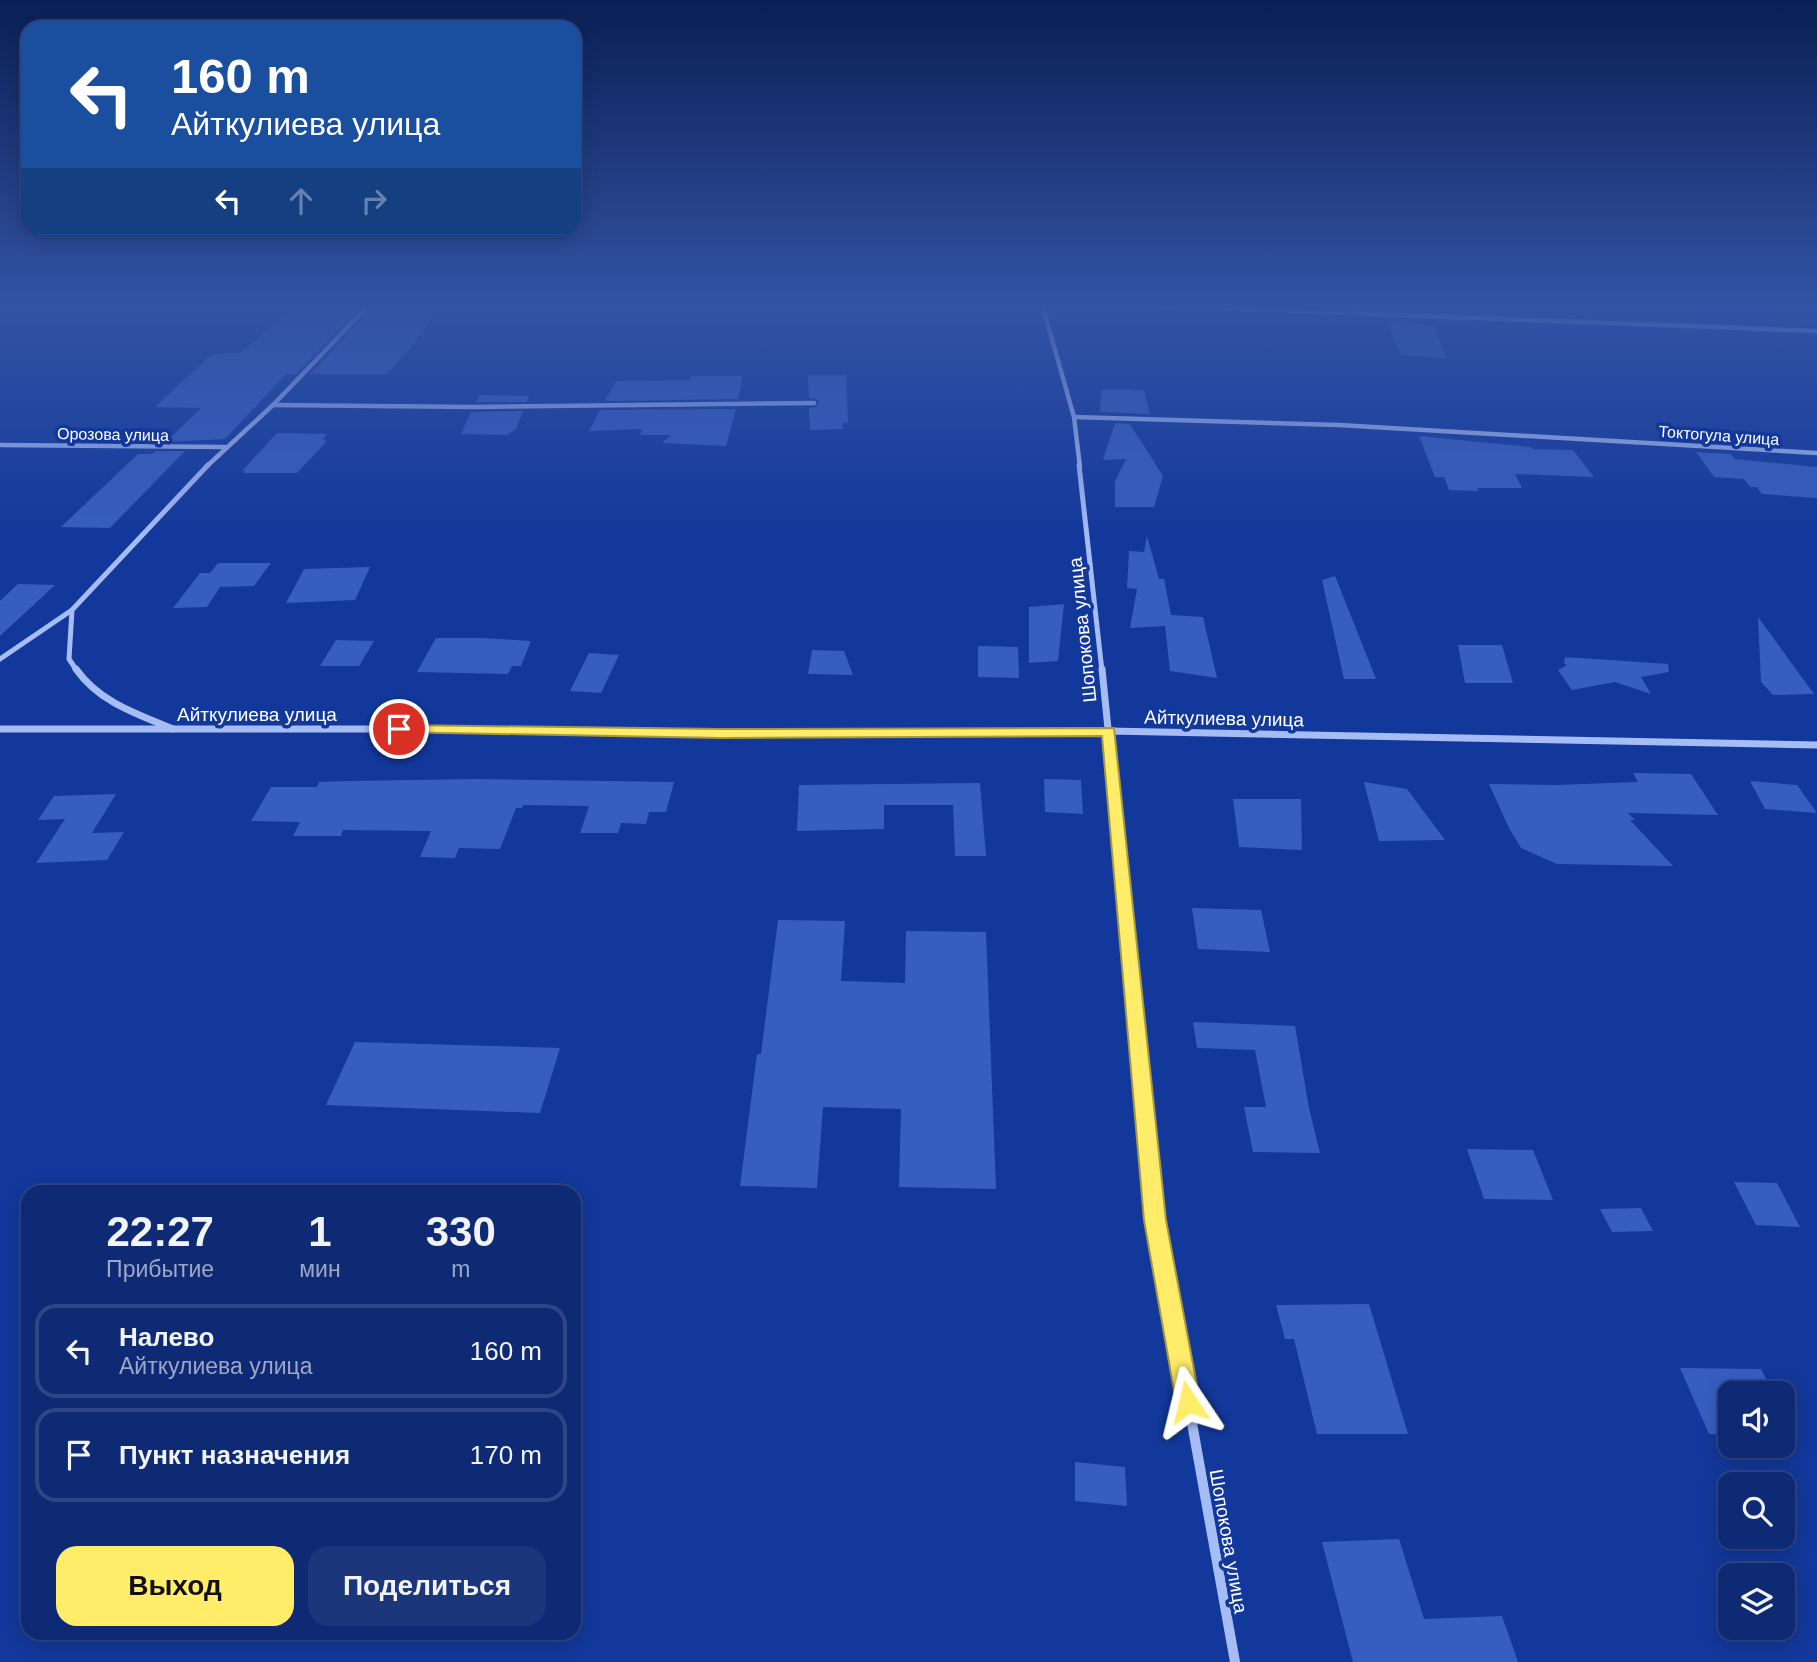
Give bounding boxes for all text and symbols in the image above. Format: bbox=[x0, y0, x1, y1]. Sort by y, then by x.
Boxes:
icon: left bbox=[56, 49, 147, 140]
text: 160 m bbox=[171, 49, 310, 103]
text: Айткулиева улица bbox=[171, 106, 440, 142]
icon: left bbox=[209, 182, 247, 220]
icon: ahead bbox=[282, 182, 320, 220]
icon: right bbox=[355, 182, 393, 220]
street label: Токтогула улица bbox=[1658, 423, 1780, 448]
street label: Орозова улица bbox=[57, 425, 169, 444]
street label: Шопокова улица bbox=[1064, 556, 1101, 704]
pin bbox=[369, 699, 429, 759]
street label: Айткулиева улица bbox=[177, 704, 337, 725]
street label: Айткулиева улица bbox=[1144, 707, 1305, 730]
icon: arrive bbox=[380, 710, 418, 748]
text: 22:27 bbox=[106, 1208, 214, 1255]
text: 1 bbox=[308, 1208, 332, 1255]
text: 330 bbox=[426, 1208, 496, 1255]
text: Прибытие bbox=[106, 1256, 214, 1282]
text: мин bbox=[299, 1256, 341, 1282]
text: m bbox=[451, 1256, 470, 1282]
text: Налево bbox=[119, 1322, 214, 1352]
icon: left bbox=[60, 1332, 98, 1370]
text: 160 m bbox=[470, 1336, 542, 1366]
text: Айткулиева улица bbox=[119, 1353, 312, 1379]
position arrow bbox=[1151, 1365, 1225, 1439]
map controls bbox=[1718, 1381, 1795, 1640]
button: sound bbox=[1718, 1381, 1795, 1458]
icon: arrive bbox=[60, 1436, 98, 1474]
text: Пункт назначения bbox=[119, 1440, 350, 1470]
text: 170 m bbox=[470, 1440, 542, 1470]
street label: Шопокова улица bbox=[1206, 1467, 1252, 1615]
button: search bbox=[1718, 1472, 1795, 1549]
button: Выход bbox=[56, 1546, 294, 1626]
button: Поделиться bbox=[308, 1546, 546, 1626]
button: layers bbox=[1718, 1563, 1795, 1640]

